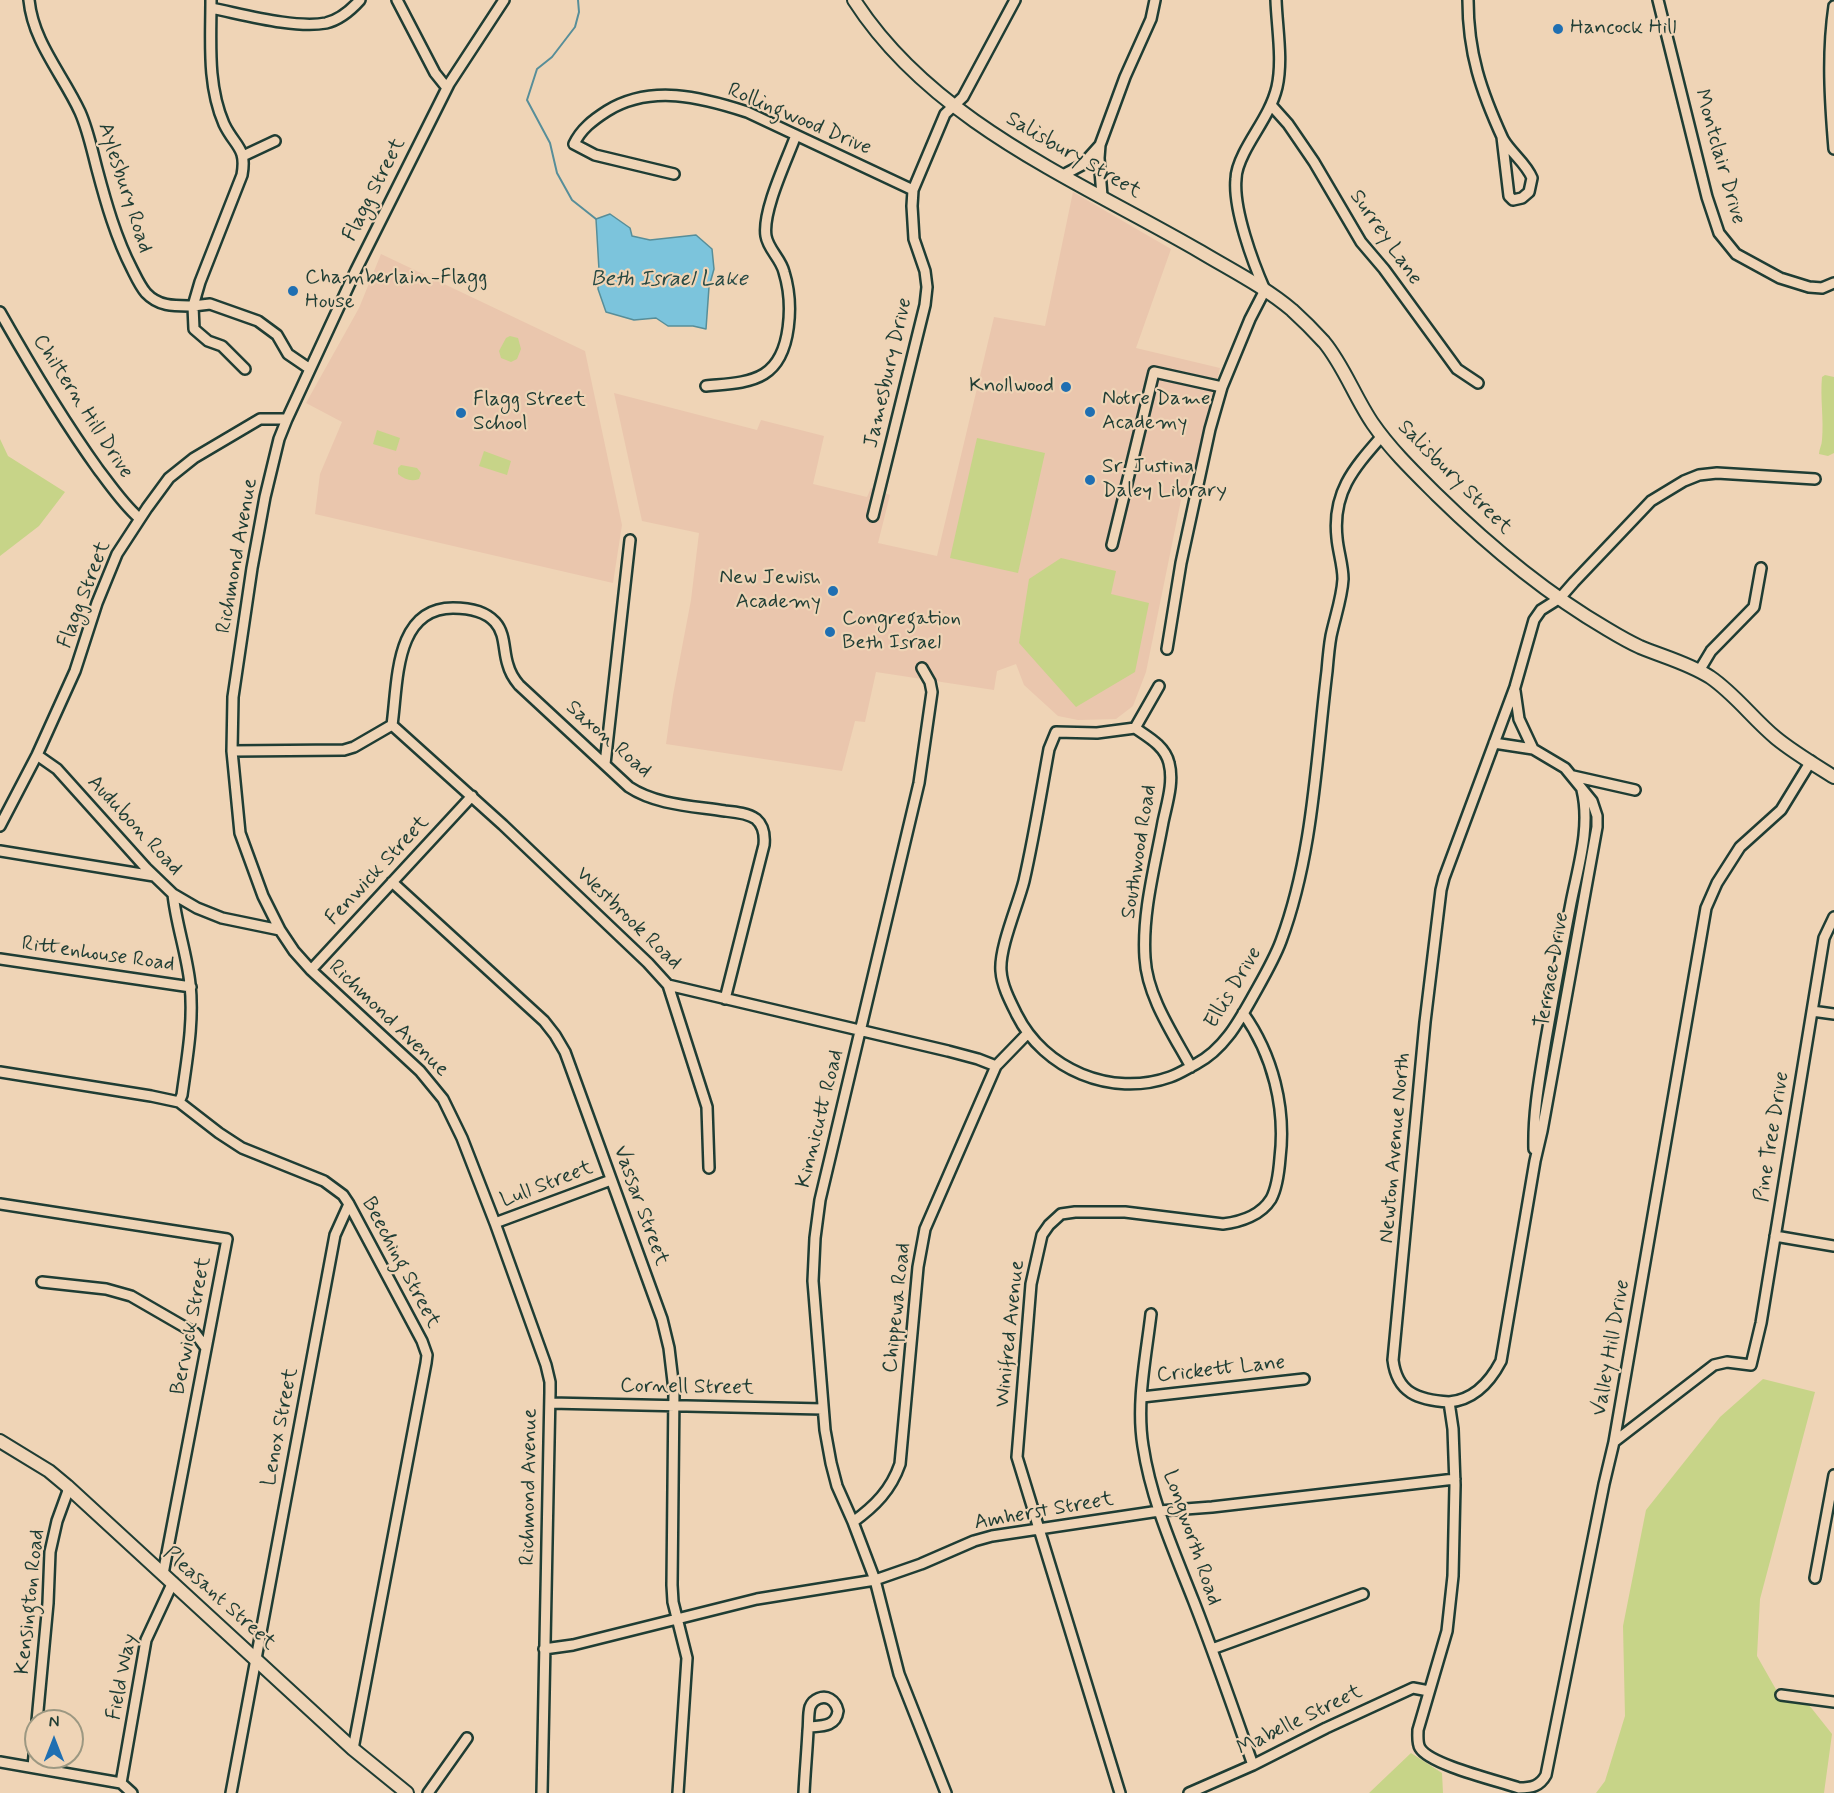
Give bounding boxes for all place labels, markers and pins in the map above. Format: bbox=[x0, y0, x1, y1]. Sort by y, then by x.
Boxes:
place label: Hancock Hill bbox=[1570, 16, 1676, 42]
marker: Hancock Hill bbox=[1551, 22, 1565, 36]
place label: Chamberlain-Flagg House bbox=[305, 266, 487, 316]
marker: Chamberlain-Flagg House bbox=[286, 284, 300, 298]
place label: Knollwood bbox=[969, 374, 1054, 400]
marker: Knollwood bbox=[1059, 380, 1073, 394]
place label: Notre Dame Academy bbox=[1102, 387, 1210, 437]
place label: Flagg Street School bbox=[473, 388, 586, 438]
marker: Notre Dame Academy bbox=[1083, 405, 1097, 419]
marker: Flagg Street School bbox=[454, 406, 468, 420]
place label: Sr. Justina Daley Library bbox=[1102, 455, 1227, 505]
marker: Sr. Justina Daley Library bbox=[1083, 473, 1097, 487]
place label: New Jewish Academy bbox=[719, 566, 821, 616]
marker: New Jewish Academy bbox=[826, 584, 840, 598]
place label: Congregation Beth Israel bbox=[842, 607, 961, 657]
marker: Congregation Beth Israel bbox=[823, 625, 837, 639]

